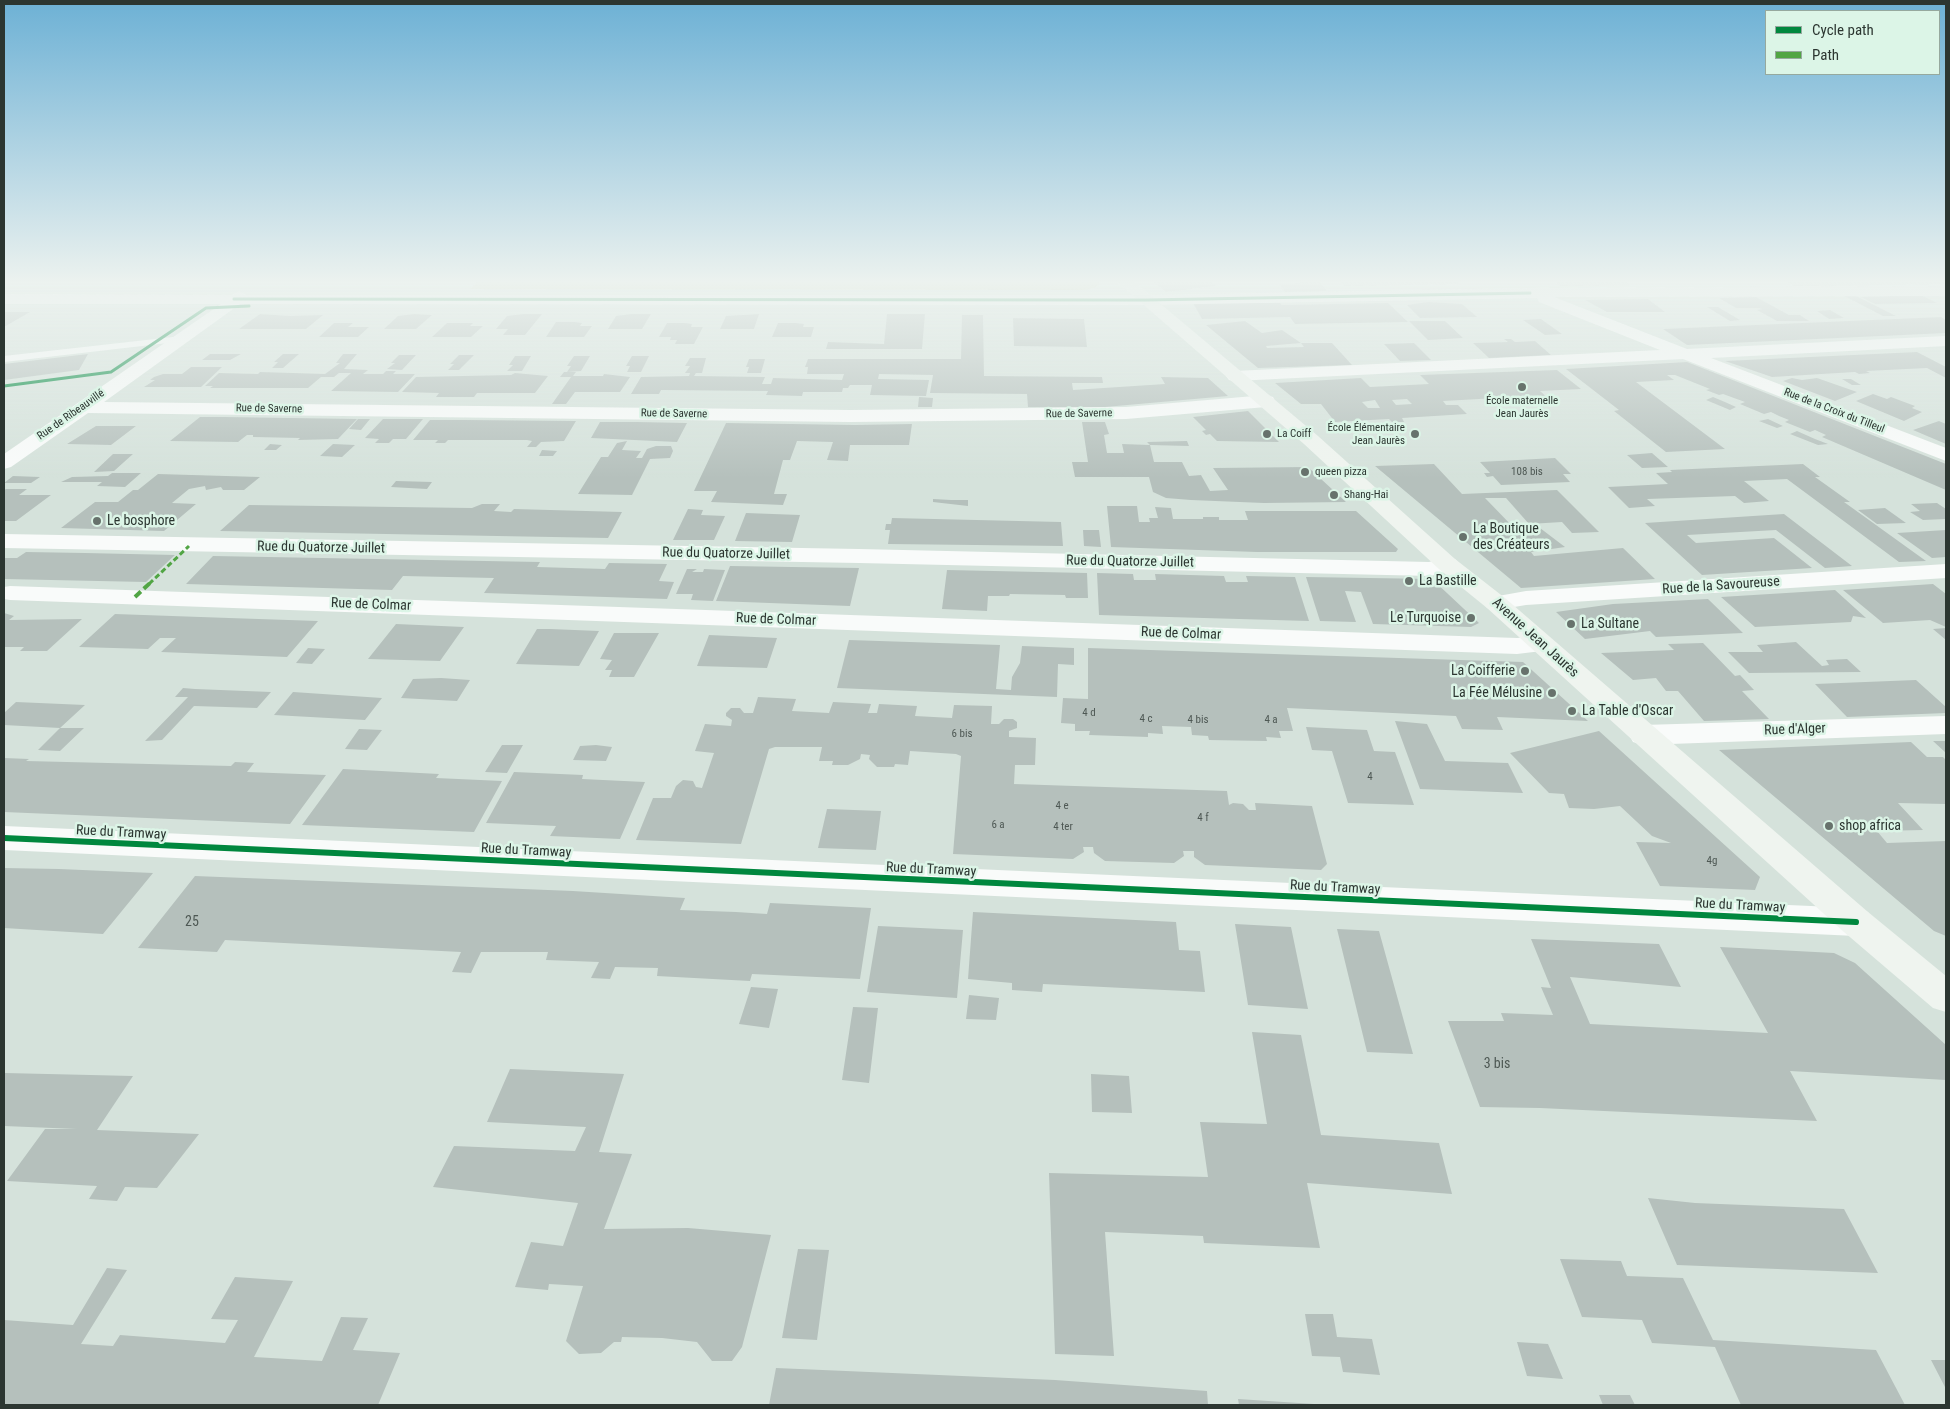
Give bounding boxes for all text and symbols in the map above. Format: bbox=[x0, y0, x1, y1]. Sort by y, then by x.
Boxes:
legend bbox=[1765, 10, 1940, 75]
text: Cycle path bbox=[1812, 21, 1874, 39]
text: Path bbox=[1812, 46, 1839, 64]
marker: École maternelle Jean Jaurès bbox=[1516, 381, 1528, 393]
street label: Rue de la Croix du Tilleul bbox=[1782, 386, 1886, 436]
street label: Rue de Ribeauvillé bbox=[35, 387, 107, 443]
place label: École maternelle Jean Jaurès bbox=[1486, 394, 1558, 420]
street label: Rue de Saverne bbox=[236, 402, 302, 416]
street label: Rue de Saverne bbox=[641, 407, 707, 421]
street label: Rue de Saverne bbox=[1046, 407, 1112, 421]
place label: École Élémentaire Jean Jaurès bbox=[1327, 421, 1405, 447]
place label: La Coiff bbox=[1277, 427, 1311, 441]
marker: La Coiff bbox=[1261, 428, 1273, 440]
marker: École Élémentaire Jean Jaurès bbox=[1409, 428, 1421, 440]
place label: queen pizza bbox=[1315, 465, 1367, 479]
house number: 108 bis bbox=[1511, 465, 1543, 479]
marker: queen pizza bbox=[1299, 466, 1311, 478]
place label: Shang-Hai bbox=[1344, 488, 1388, 502]
marker: Shang-Hai bbox=[1328, 489, 1340, 501]
place label: Le bosphore bbox=[107, 513, 175, 529]
marker: Le bosphore bbox=[91, 515, 103, 527]
place label: La Boutique des Créateurs bbox=[1473, 521, 1550, 554]
marker: La Boutique des Créateurs bbox=[1457, 531, 1469, 543]
street label: Rue du Quatorze Juillet bbox=[257, 538, 385, 558]
street label: Rue du Quatorze Juillet bbox=[662, 544, 790, 564]
street label: Rue du Quatorze Juillet bbox=[1066, 552, 1194, 572]
place label: La Bastille bbox=[1419, 573, 1477, 589]
street label: Rue de la Savoureuse bbox=[1662, 574, 1780, 598]
marker: La Bastille bbox=[1403, 575, 1415, 587]
street label: Rue de Colmar bbox=[331, 595, 411, 615]
street label: Avenue Jean Jaurès bbox=[1488, 595, 1582, 681]
street label: Rue de Colmar bbox=[736, 610, 816, 630]
place label: Le Turquoise bbox=[1390, 610, 1461, 626]
marker: Le Turquoise bbox=[1465, 612, 1477, 624]
place label: La Sultane bbox=[1581, 616, 1639, 632]
marker: La Sultane bbox=[1565, 618, 1577, 630]
street label: Rue de Colmar bbox=[1141, 624, 1221, 644]
place label: La Coifferie bbox=[1451, 663, 1515, 679]
marker: La Coifferie bbox=[1519, 665, 1531, 677]
place label: La Fée Mélusine bbox=[1452, 685, 1542, 701]
marker: La Fée Mélusine bbox=[1546, 687, 1558, 699]
place label: La Table d'Oscar bbox=[1582, 703, 1673, 719]
marker: La Table d'Oscar bbox=[1566, 705, 1578, 717]
house number: 4 d bbox=[1082, 706, 1096, 720]
house number: 4 c bbox=[1139, 712, 1153, 726]
house number: 4 bis bbox=[1188, 713, 1208, 727]
house number: 4 a bbox=[1264, 713, 1278, 727]
street label: Rue d'Alger bbox=[1764, 721, 1826, 739]
house number: 6 bis bbox=[952, 727, 972, 741]
house number: 4 bbox=[1367, 770, 1373, 784]
house number: 4 e bbox=[1055, 799, 1069, 813]
house number: 4 f bbox=[1197, 811, 1209, 825]
house number: 6 a bbox=[991, 818, 1005, 832]
place label: shop africa bbox=[1839, 818, 1901, 834]
house number: 4 ter bbox=[1053, 820, 1073, 834]
marker: shop africa bbox=[1823, 820, 1835, 832]
street label: Rue du Tramway bbox=[75, 822, 167, 844]
street label: Rue du Tramway bbox=[480, 840, 572, 862]
house number: 4g bbox=[1707, 854, 1717, 868]
street label: Rue du Tramway bbox=[885, 859, 977, 881]
street label: Rue du Tramway bbox=[1289, 877, 1381, 899]
street label: Rue du Tramway bbox=[1694, 895, 1786, 917]
house number: 25 bbox=[185, 914, 199, 930]
house number: 3 bis bbox=[1484, 1056, 1510, 1072]

